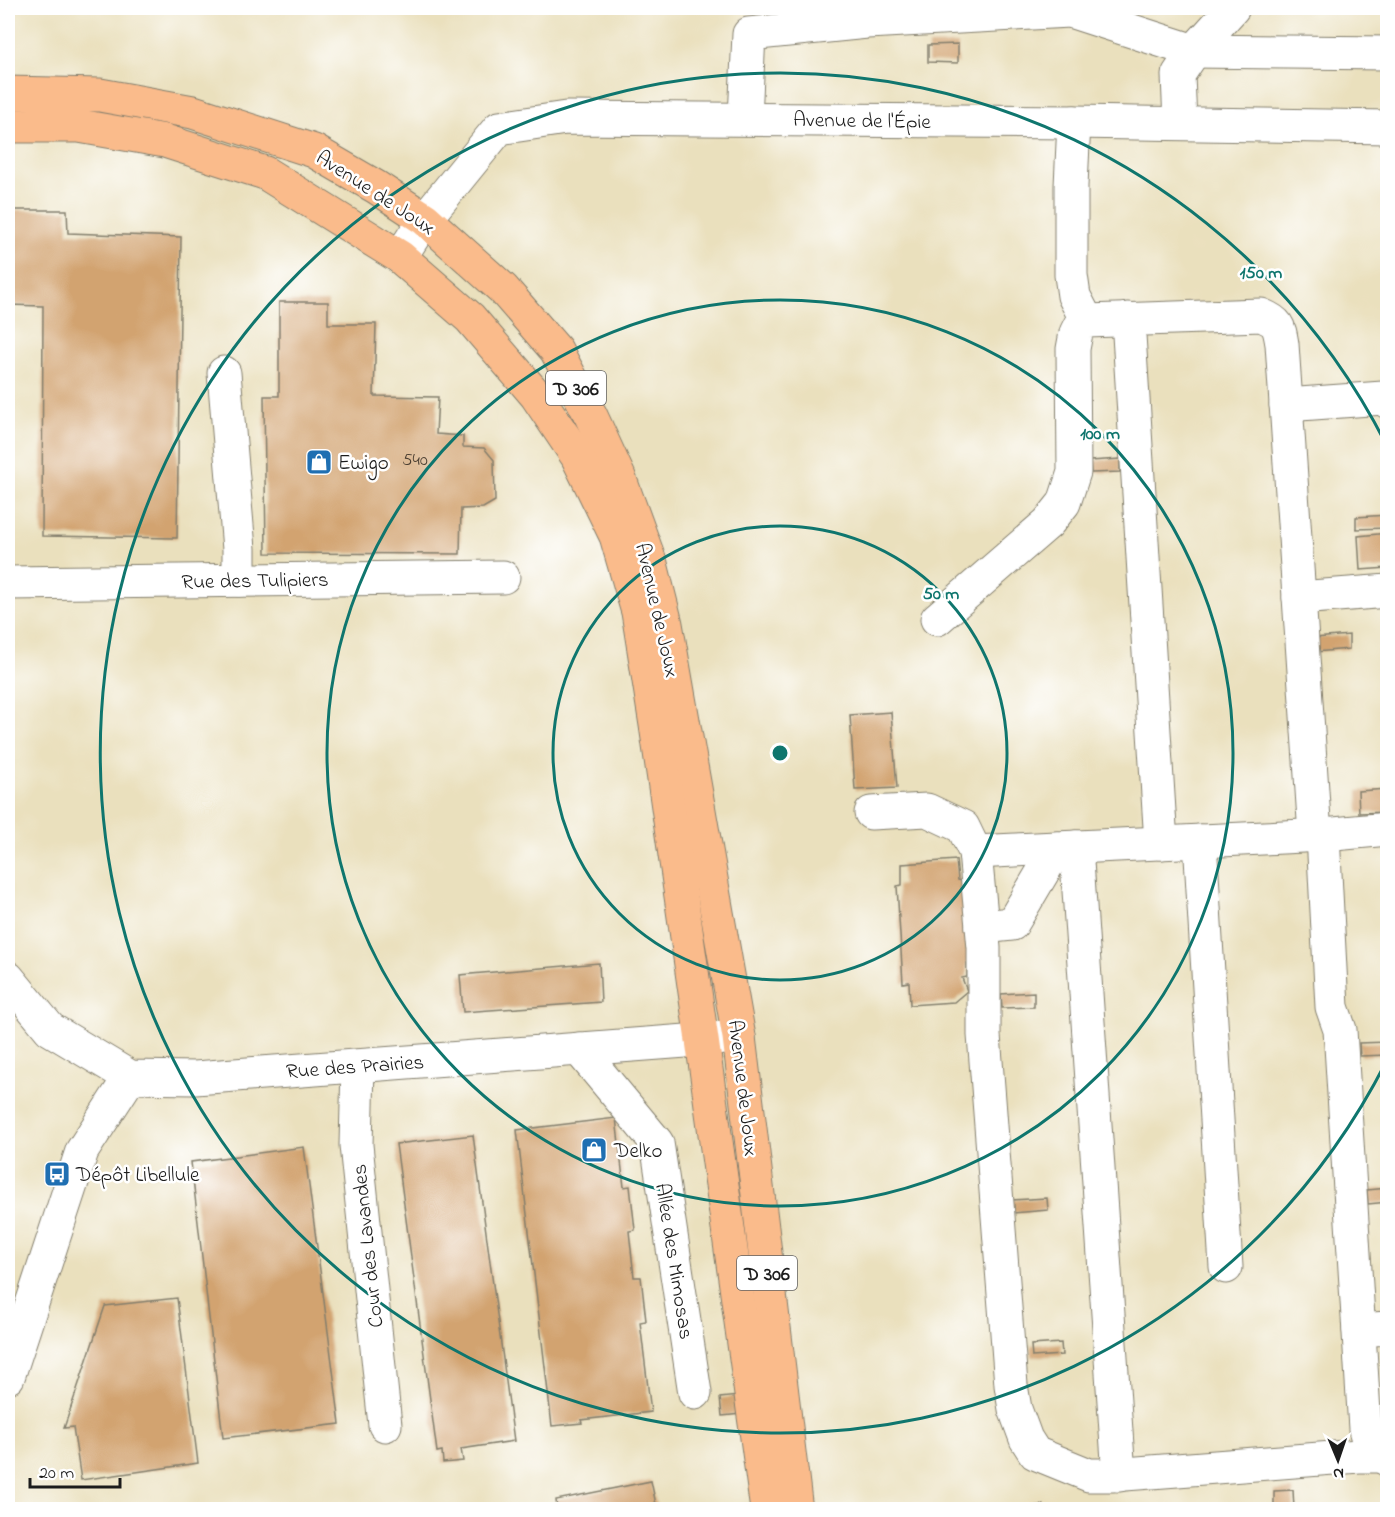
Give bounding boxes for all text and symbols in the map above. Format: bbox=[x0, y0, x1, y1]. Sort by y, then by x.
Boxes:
street label: Avenue de l'Épie bbox=[793, 106, 932, 138]
street label: Avenue de Joux bbox=[309, 144, 441, 244]
text: 150 m bbox=[1240, 261, 1282, 287]
road number: D 306 bbox=[546, 371, 606, 405]
text: 100 m bbox=[1080, 422, 1120, 448]
shop icon: Ewigo bbox=[304, 447, 334, 477]
house number: 540 bbox=[402, 448, 428, 474]
place label: Ewigo bbox=[338, 449, 389, 481]
street label: Avenue de Joux bbox=[626, 540, 686, 681]
street label: Rue des Tulipiers bbox=[181, 566, 329, 598]
text: 50 m bbox=[923, 582, 959, 608]
centre of rings bbox=[770, 743, 790, 763]
street label: Avenue de Joux bbox=[719, 1018, 765, 1158]
street label: Rue des Prairies bbox=[285, 1048, 425, 1088]
shop icon: Delko bbox=[579, 1135, 609, 1165]
place label: Delko bbox=[613, 1137, 663, 1167]
bus stop icon: Dépôt Libellule bbox=[42, 1159, 72, 1189]
place label: Dépôt Libellule bbox=[75, 1161, 200, 1191]
street label: Cour des Lavandes bbox=[345, 1163, 392, 1329]
street label: Allée des Mimosas bbox=[646, 1181, 700, 1342]
road number: D 306 bbox=[737, 1256, 797, 1290]
north arrow bbox=[1308, 1430, 1368, 1490]
scale bar bbox=[30, 1451, 120, 1489]
text: 20 m bbox=[39, 1461, 74, 1487]
text: N bbox=[1332, 1461, 1344, 1485]

